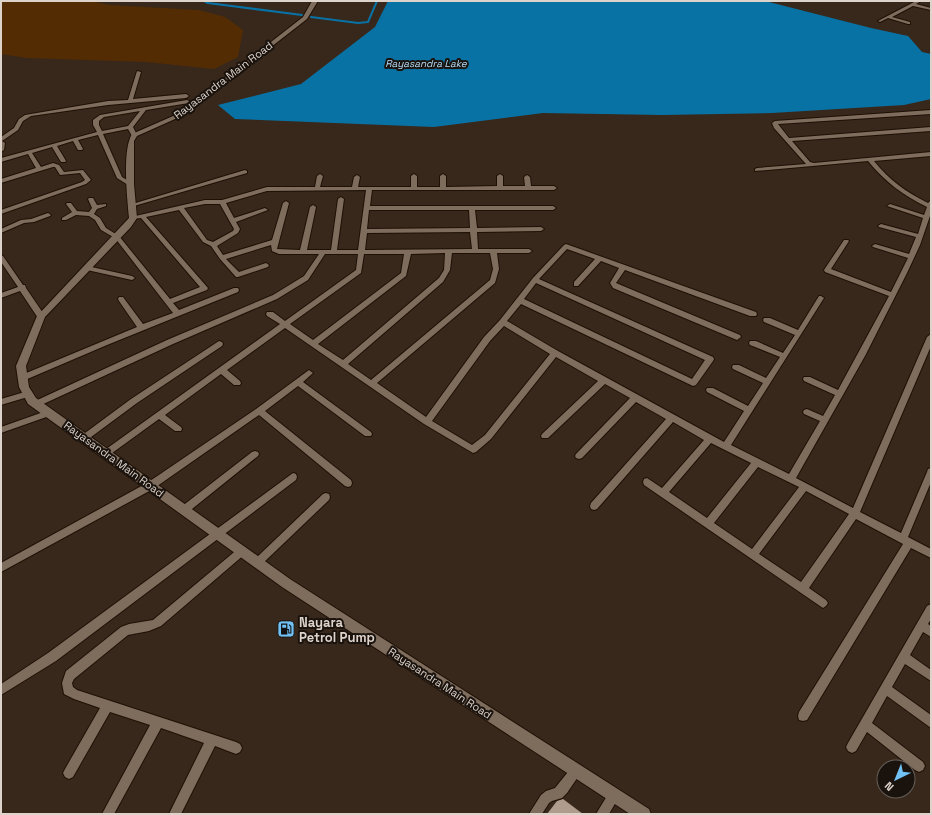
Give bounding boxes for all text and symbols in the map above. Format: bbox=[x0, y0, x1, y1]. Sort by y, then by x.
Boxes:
street label: Rayasandra Main Road bbox=[171, 38, 275, 122]
water label: Rayasandra Lake bbox=[385, 57, 468, 70]
street label: Rayasandra Main Road bbox=[61, 418, 167, 500]
place label: Nayara Petrol Pump bbox=[299, 614, 375, 646]
fuel station icon: Nayara Petrol Pump bbox=[276, 619, 296, 639]
street label: Rayasandra Main Road bbox=[386, 644, 494, 722]
north arrow bbox=[876, 759, 916, 799]
text: N bbox=[882, 779, 897, 794]

